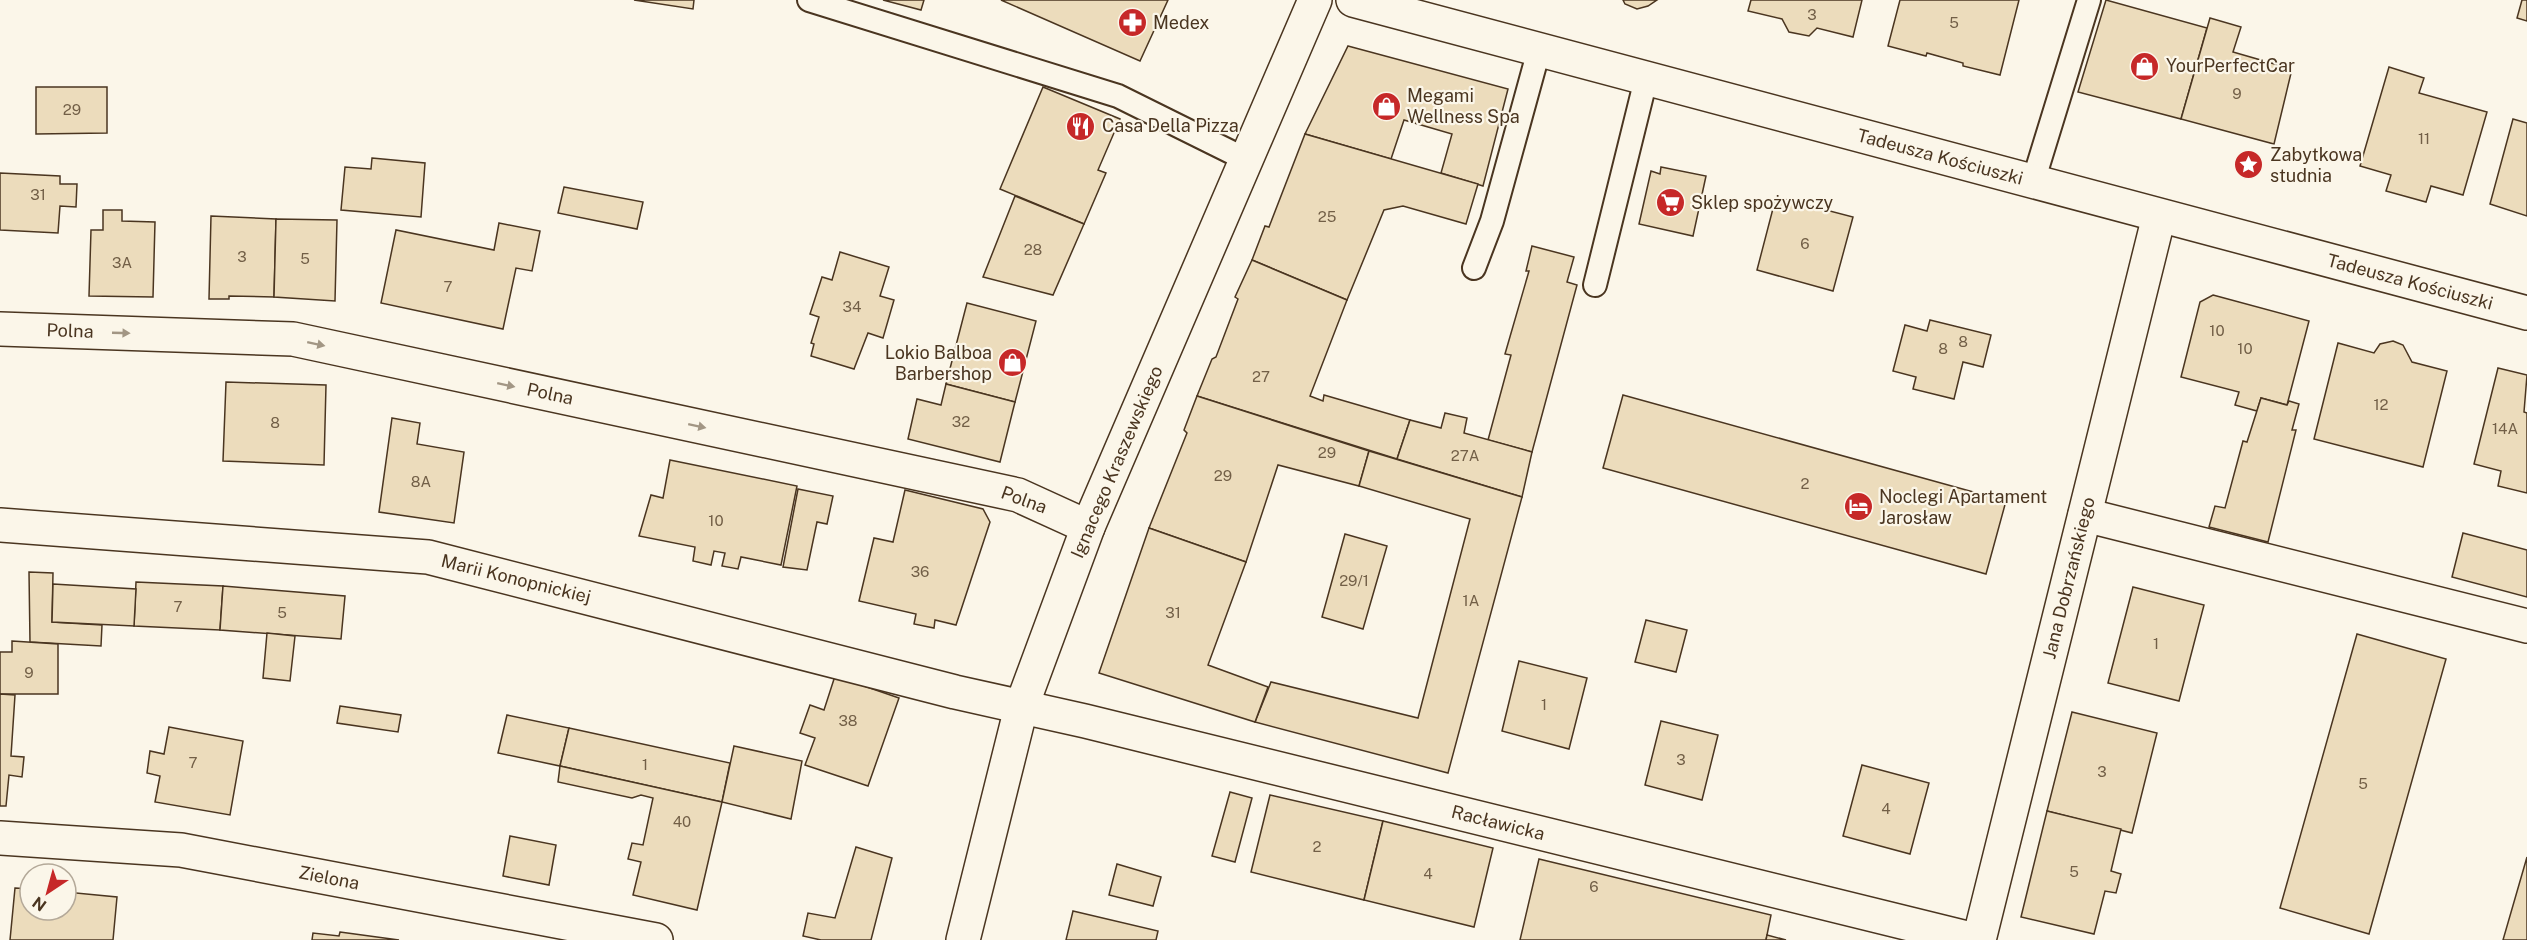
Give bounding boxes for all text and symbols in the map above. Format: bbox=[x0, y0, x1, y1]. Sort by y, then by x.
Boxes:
house number: 3 bbox=[1807, 6, 1817, 23]
pharmacy icon: Medex bbox=[1116, 7, 1148, 39]
place label: Medex bbox=[1153, 12, 1209, 33]
house number: 5 bbox=[1949, 14, 1959, 31]
shop icon: YourPerfectCar bbox=[2129, 50, 2161, 82]
place label: YourPerfectCar bbox=[2166, 55, 2295, 76]
place label: Megami Wellness Spa bbox=[1407, 85, 1520, 127]
house number: 9 bbox=[2232, 85, 2242, 102]
shop icon: Megami Wellness Spa bbox=[1370, 90, 1402, 122]
house number: 29 bbox=[63, 101, 81, 118]
restaurant icon: Casa Della Pizza bbox=[1065, 110, 1097, 142]
place label: Casa Della Pizza bbox=[1102, 115, 1239, 136]
street label: Tadeusza Kościuszki bbox=[1855, 124, 2025, 189]
house number: 11 bbox=[2418, 130, 2430, 147]
place label: Zabytkowa studnia bbox=[2270, 144, 2362, 186]
place icon: Zabytkowa studnia bbox=[2233, 149, 2265, 181]
house number: 31 bbox=[30, 186, 46, 203]
supermarket icon: Sklep spożywczy bbox=[1654, 187, 1686, 219]
place label: Sklep spożywczy bbox=[1691, 192, 1833, 213]
house number: 25 bbox=[1318, 208, 1336, 225]
house number: 6 bbox=[1800, 235, 1810, 252]
house number: 28 bbox=[1024, 241, 1042, 258]
house number: 3 bbox=[237, 248, 247, 265]
street label: Tadeusza Kościuszki bbox=[2325, 249, 2495, 314]
house number: 5 bbox=[300, 250, 310, 267]
house number: 3A bbox=[112, 254, 132, 271]
house number: 7 bbox=[443, 278, 453, 295]
house number: 34 bbox=[843, 298, 861, 315]
street label: Polna bbox=[46, 319, 94, 342]
house number: 10 bbox=[2209, 322, 2225, 339]
one-way arrow bbox=[112, 328, 131, 338]
house number: 8 bbox=[1958, 333, 1968, 350]
one-way arrow bbox=[307, 340, 326, 349]
house number: 8 bbox=[1938, 340, 1948, 357]
house number: 10 bbox=[2237, 340, 2253, 357]
place label: Lokio Balboa Barbershop bbox=[885, 342, 992, 384]
shop icon: Lokio Balboa Barbershop bbox=[997, 347, 1029, 379]
street label: Ignacego Kraszewskiego bbox=[1066, 362, 1167, 561]
house number: 27 bbox=[1252, 368, 1270, 385]
street label: Polna bbox=[525, 378, 575, 409]
one-way arrow bbox=[497, 381, 516, 390]
house number: 12 bbox=[2373, 396, 2389, 413]
house number: 32 bbox=[952, 413, 970, 430]
house number: 8 bbox=[270, 414, 280, 431]
house number: 14A bbox=[2492, 420, 2518, 437]
one-way arrow bbox=[688, 422, 707, 431]
house number: 29 bbox=[1318, 444, 1336, 461]
house number: 27A bbox=[1451, 447, 1480, 464]
house number: 29 bbox=[1214, 467, 1232, 484]
house number: 8A bbox=[411, 473, 432, 490]
house number: 2 bbox=[1801, 475, 1810, 492]
street label: Polna bbox=[998, 482, 1050, 517]
place label: Noclegi Apartament Jarosław bbox=[1879, 486, 2047, 528]
hotel icon: Noclegi Apartament Jarosław bbox=[1842, 491, 1874, 523]
street label: Jana Dobrzańskiego bbox=[2038, 495, 2099, 661]
house number: 10 bbox=[708, 512, 724, 529]
street label: Marii Konopnickiej bbox=[439, 550, 593, 607]
house number: 36 bbox=[911, 563, 929, 580]
house number: 29/1 bbox=[1339, 572, 1369, 589]
house number: 1A bbox=[1463, 592, 1480, 609]
house number: 7 bbox=[173, 598, 183, 615]
house number: 5 bbox=[277, 604, 287, 621]
house number: 31 bbox=[1165, 604, 1181, 621]
house number: 1 bbox=[2153, 635, 2159, 652]
house number: 9 bbox=[24, 664, 34, 681]
house number: 1 bbox=[1541, 696, 1547, 713]
house number: 38 bbox=[838, 712, 858, 729]
house number: 3 bbox=[1676, 751, 1686, 768]
house number: 7 bbox=[188, 754, 198, 771]
house number: 1 bbox=[642, 756, 648, 773]
house number: 3 bbox=[2097, 763, 2107, 780]
house number: 5 bbox=[2358, 775, 2368, 792]
house number: 4 bbox=[1881, 800, 1891, 817]
street label: Racławicka bbox=[1449, 801, 1547, 844]
house number: 40 bbox=[673, 813, 691, 830]
house number: 2 bbox=[1313, 838, 1322, 855]
street label: Zielona bbox=[297, 861, 361, 894]
north arrow bbox=[18, 862, 78, 922]
house number: 5 bbox=[2069, 863, 2079, 880]
house number: 4 bbox=[1423, 865, 1433, 882]
house number: 6 bbox=[1589, 878, 1599, 895]
text: N bbox=[29, 892, 50, 915]

